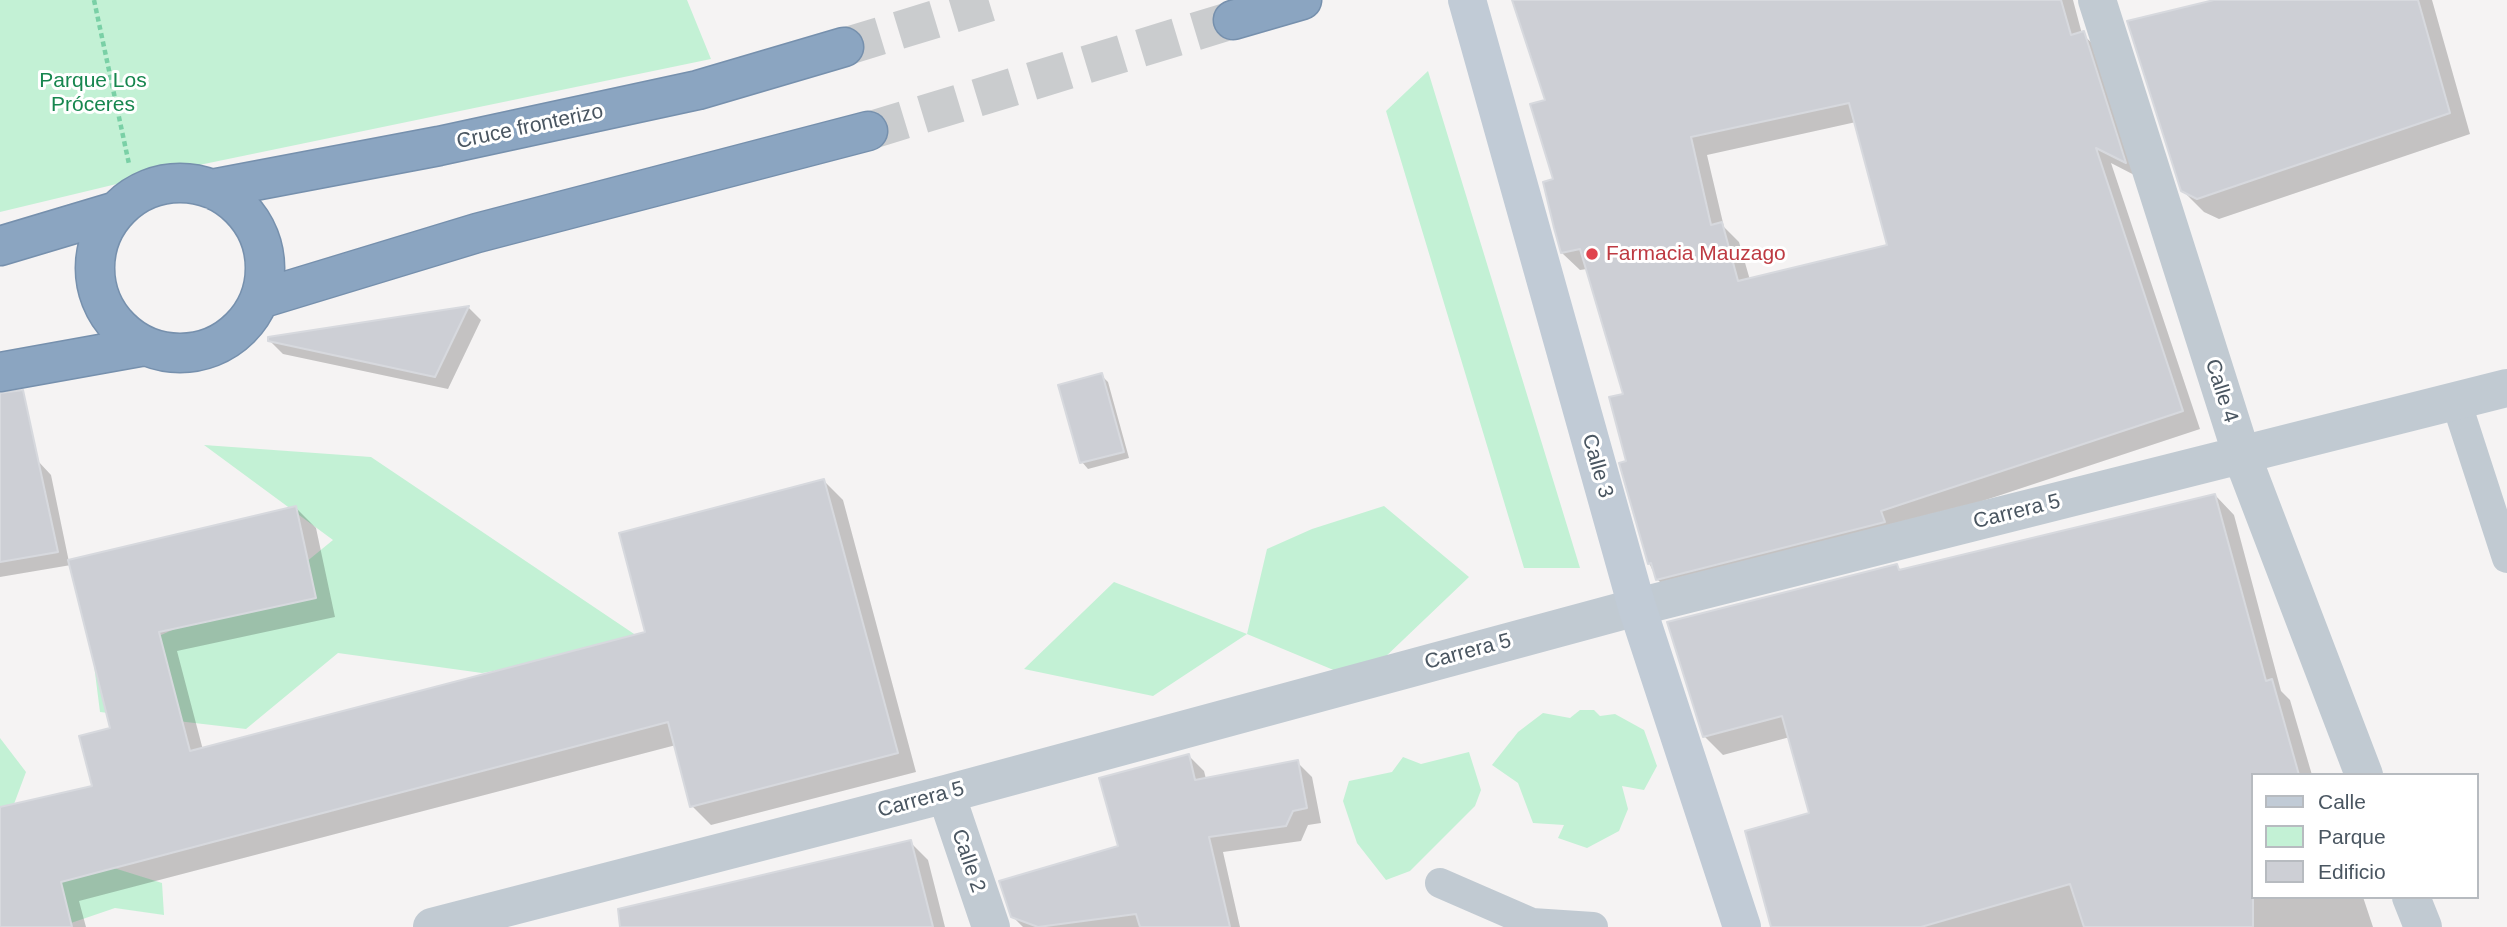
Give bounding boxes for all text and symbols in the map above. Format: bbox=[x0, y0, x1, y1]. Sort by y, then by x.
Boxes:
park label: Parque Los Próceres bbox=[39, 68, 147, 118]
street label: Cruce fronterizo bbox=[454, 99, 606, 155]
place label: Farmacia Mauzago bbox=[1606, 241, 1786, 267]
marker: Farmacia Mauzago bbox=[1584, 246, 1600, 262]
street label: Calle 4 bbox=[2199, 356, 2243, 426]
street label: Calle 3 bbox=[1576, 431, 1618, 501]
street label: Carrera 5 bbox=[1971, 489, 2063, 535]
street label: Carrera 5 bbox=[1422, 628, 1514, 676]
legend bbox=[2252, 773, 2479, 899]
street label: Carrera 5 bbox=[875, 776, 967, 824]
text: Calle bbox=[2318, 790, 2366, 813]
text: Parque bbox=[2318, 825, 2386, 848]
street label: Calle 2 bbox=[945, 826, 991, 896]
text: Edificio bbox=[2318, 860, 2386, 883]

